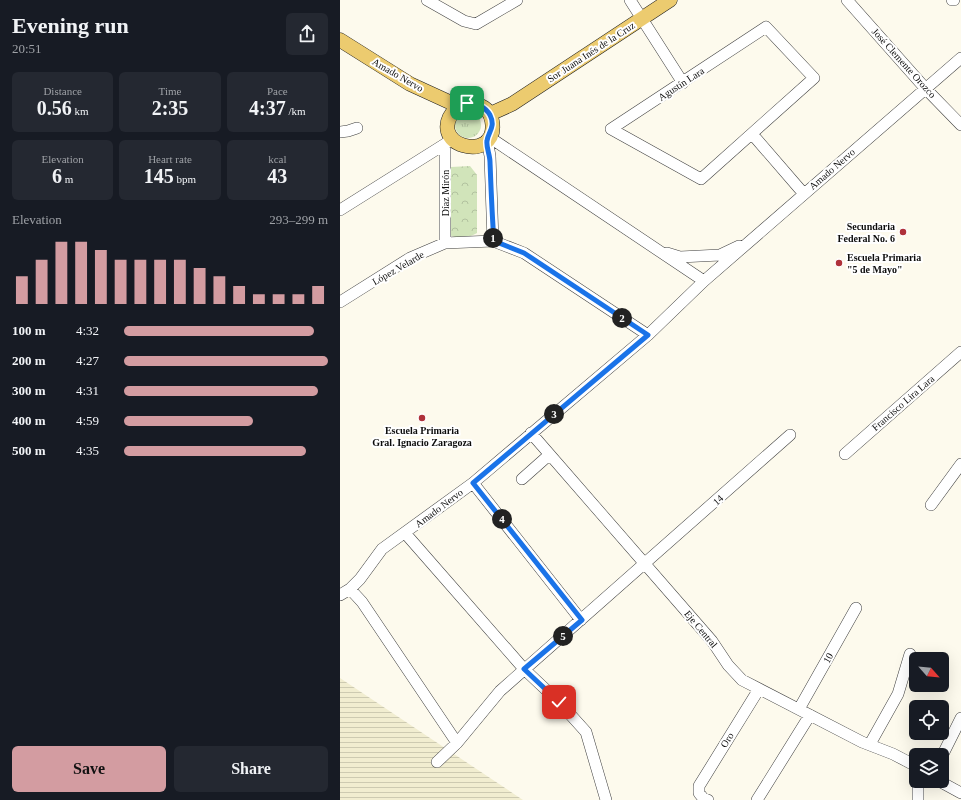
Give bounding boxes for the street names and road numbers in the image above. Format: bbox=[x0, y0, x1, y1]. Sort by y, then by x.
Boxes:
street label: Sor Juana Inés de la Cruz bbox=[545, 19, 637, 84]
street label: José Clemente Orozco bbox=[870, 26, 938, 100]
street label: Amado Nervo bbox=[371, 56, 425, 94]
street label: Agustín Lara bbox=[656, 65, 706, 103]
street label: Amado Nervo bbox=[807, 146, 857, 192]
street label: Díaz Mirón bbox=[440, 170, 451, 216]
street label: López Velarde bbox=[370, 248, 426, 287]
street label: Francisco Lira Lara bbox=[870, 373, 937, 433]
street label: Amado Nervo bbox=[413, 486, 465, 530]
street label: 14 bbox=[711, 493, 725, 507]
street label: Eje Central bbox=[682, 608, 720, 650]
street label: 10 bbox=[821, 651, 835, 665]
street label: Oro bbox=[718, 730, 736, 750]

